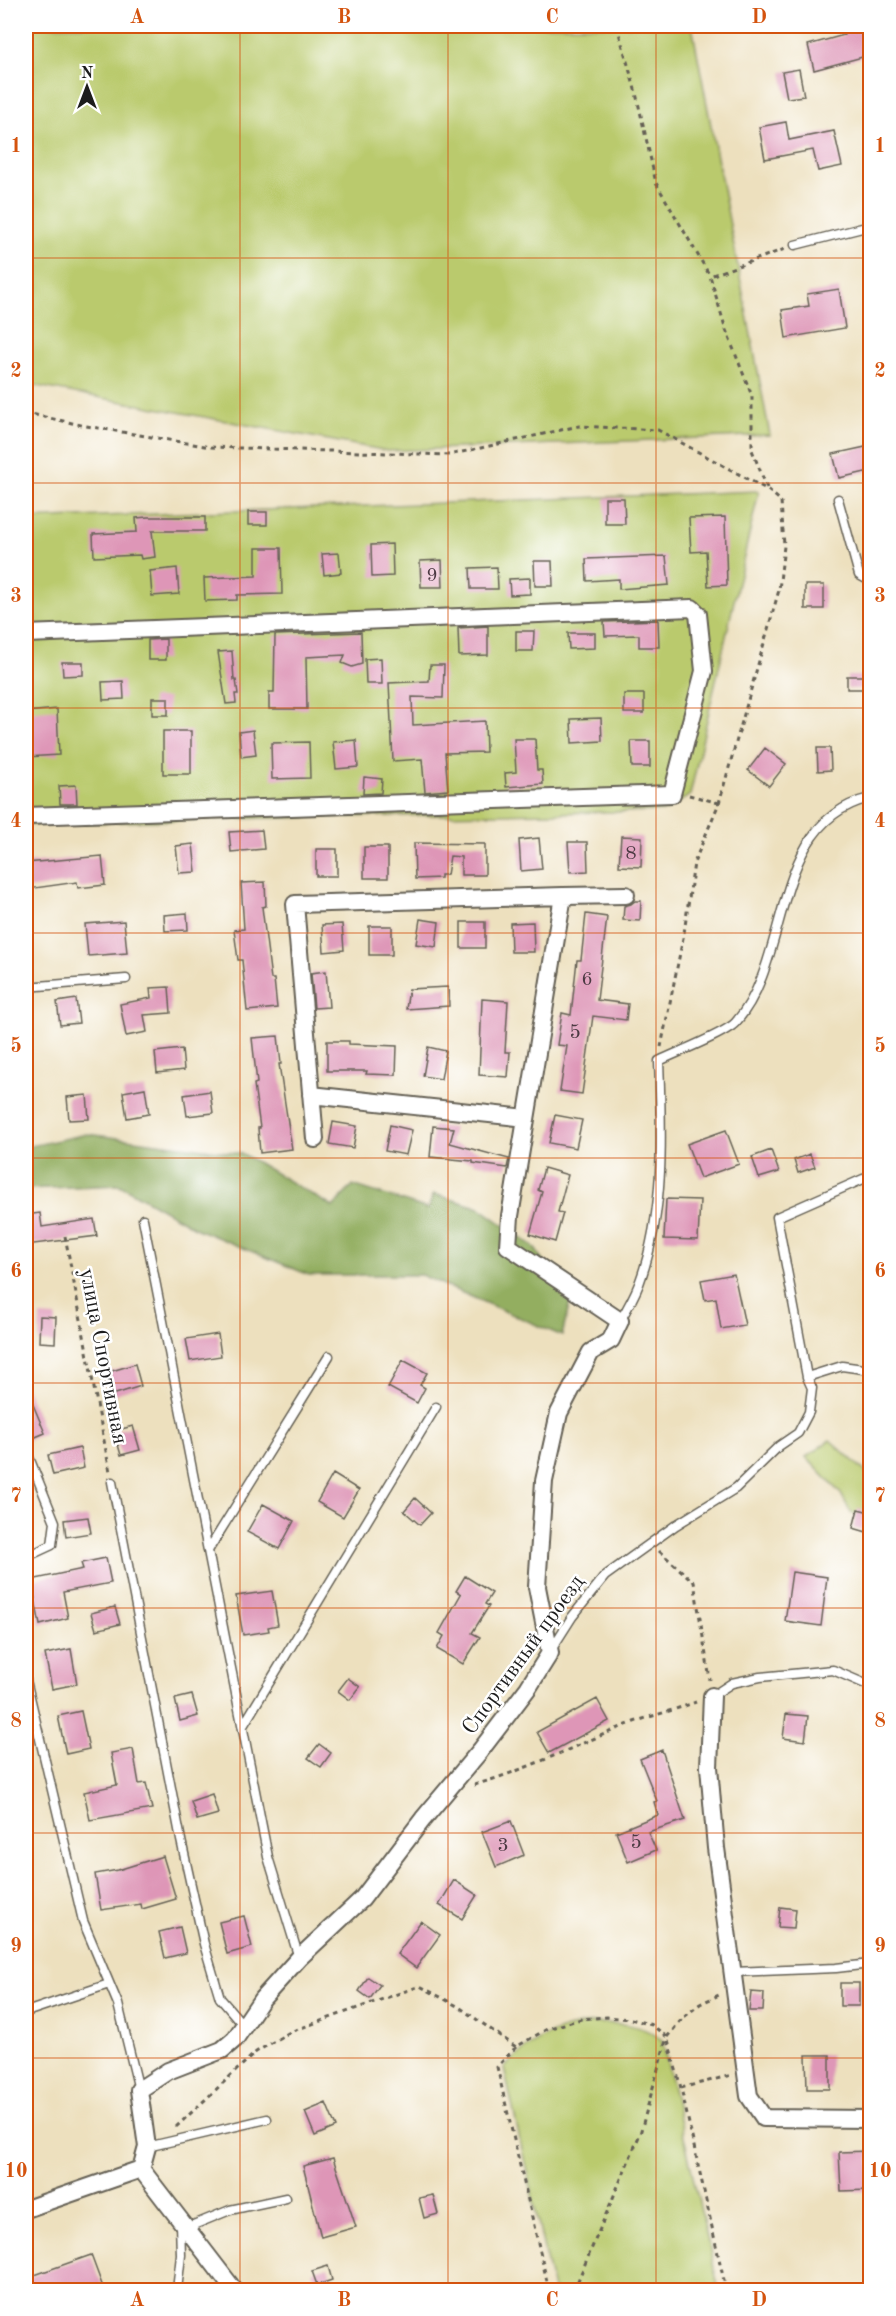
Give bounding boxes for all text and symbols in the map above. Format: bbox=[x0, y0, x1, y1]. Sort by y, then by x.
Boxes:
text: A bbox=[129, 8, 145, 28]
text: B bbox=[337, 8, 351, 28]
text: C bbox=[545, 8, 559, 28]
text: D bbox=[751, 8, 767, 28]
north arrow bbox=[57, 57, 117, 117]
text: N bbox=[81, 66, 94, 82]
text: 1 bbox=[10, 137, 22, 157]
text: 1 bbox=[874, 137, 886, 157]
text: 2 bbox=[10, 362, 22, 382]
text: 2 bbox=[874, 362, 886, 382]
house number: 9 bbox=[426, 566, 438, 586]
text: 3 bbox=[10, 587, 22, 607]
text: 3 bbox=[874, 587, 886, 607]
text: 4 bbox=[10, 812, 22, 832]
text: 4 bbox=[874, 812, 886, 832]
house number: 8 bbox=[625, 844, 637, 864]
house number: 6 bbox=[581, 970, 593, 990]
house number: 5 bbox=[569, 1023, 581, 1043]
text: 5 bbox=[10, 1036, 22, 1057]
text: 5 bbox=[874, 1036, 886, 1057]
text: 6 bbox=[10, 1262, 22, 1282]
text: 6 bbox=[874, 1262, 886, 1282]
street label: улица Спортивная bbox=[75, 1267, 131, 1446]
text: 7 bbox=[10, 1487, 22, 1507]
text: 7 bbox=[874, 1487, 886, 1507]
street label: Спортивный проезд bbox=[459, 1571, 589, 1739]
text: 8 bbox=[10, 1712, 22, 1732]
text: 8 bbox=[874, 1712, 886, 1732]
house number: 5 bbox=[630, 1833, 642, 1853]
house number: 3 bbox=[497, 1836, 509, 1856]
text: 9 bbox=[10, 1937, 22, 1957]
text: 9 bbox=[874, 1937, 886, 1957]
text: 10 bbox=[4, 2162, 28, 2182]
text: 10 bbox=[868, 2162, 892, 2182]
text: A bbox=[129, 2291, 145, 2311]
text: B bbox=[337, 2291, 351, 2311]
text: C bbox=[545, 2291, 559, 2311]
text: D bbox=[751, 2291, 767, 2311]

